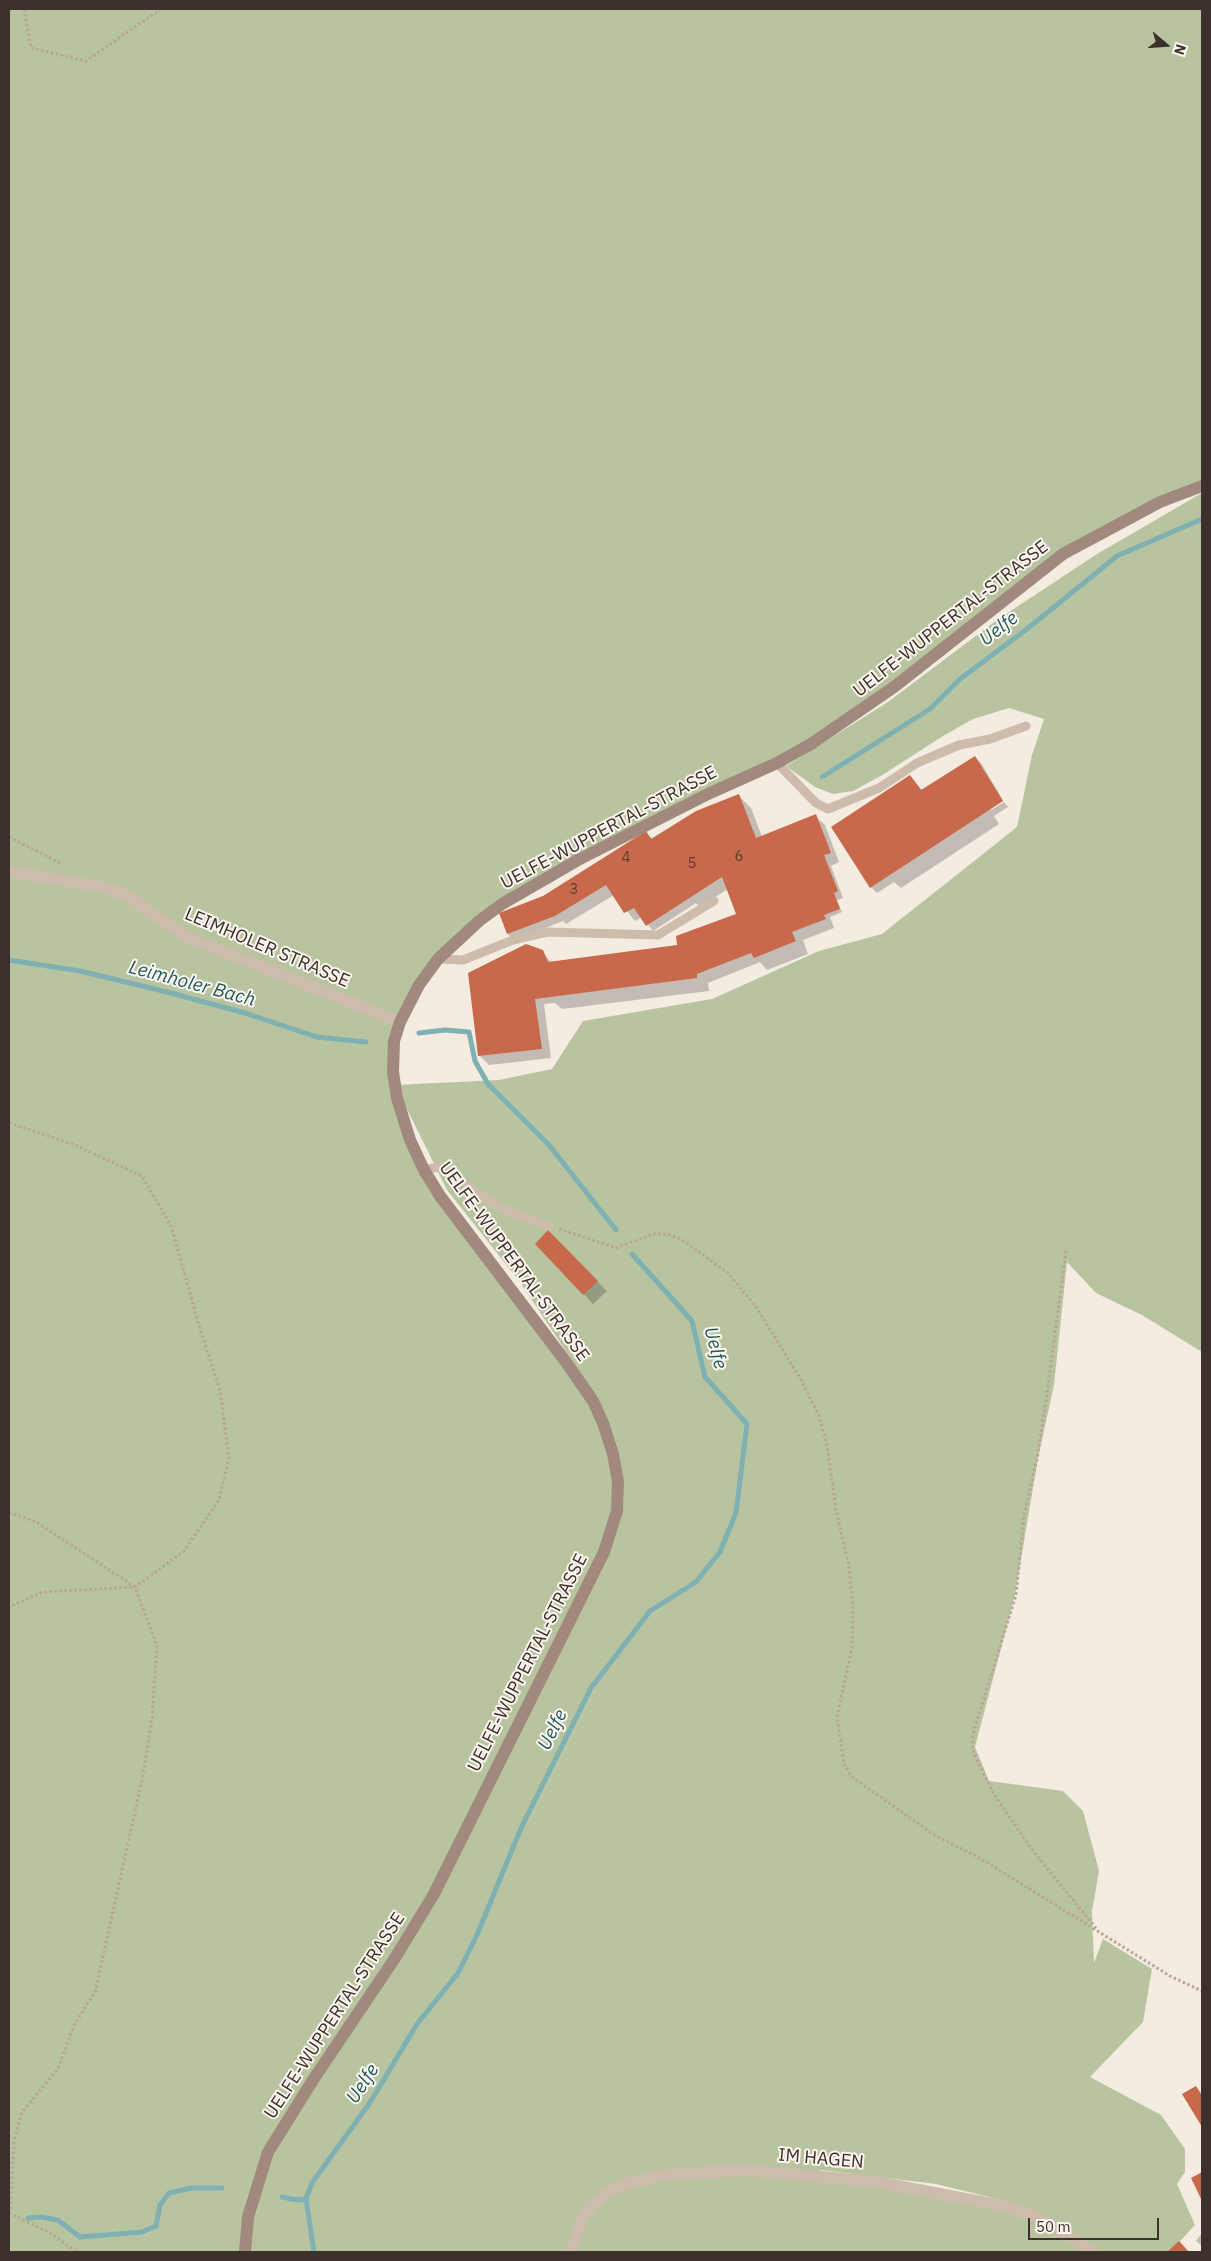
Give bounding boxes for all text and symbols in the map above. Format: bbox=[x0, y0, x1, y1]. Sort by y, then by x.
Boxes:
north arrow bbox=[1141, 20, 1191, 70]
text: N bbox=[1170, 42, 1190, 57]
street label: UELFE-WUPPERTAL-STRASSE bbox=[849, 536, 1053, 702]
water label: Uelfe bbox=[975, 607, 1023, 651]
street label: UELFE-WUPPERTAL-STRASSE bbox=[497, 762, 721, 894]
house number: 6 bbox=[735, 848, 743, 866]
house number: 4 bbox=[622, 849, 630, 867]
house number: 5 bbox=[688, 855, 696, 873]
house number: 3 bbox=[570, 881, 578, 899]
street label: LEIMHOLER STRASSE bbox=[181, 904, 353, 992]
water label: Leimholer Bach bbox=[126, 956, 258, 1012]
street label: UELFE-WUPPERTAL-STRASSE bbox=[434, 1158, 594, 1366]
water label: Uelfe bbox=[698, 1324, 732, 1372]
street label: UELFE-WUPPERTAL-STRASSE bbox=[464, 1551, 592, 1775]
water label: Uelfe bbox=[533, 1706, 573, 1754]
street label: UELFE-WUPPERTAL-STRASSE bbox=[260, 1909, 410, 2123]
water label: Uelfe bbox=[342, 2060, 384, 2108]
street label: IM HAGEN bbox=[777, 2145, 865, 2173]
scale bar bbox=[1031, 2208, 1162, 2240]
text: 50 m bbox=[1036, 2217, 1071, 2236]

